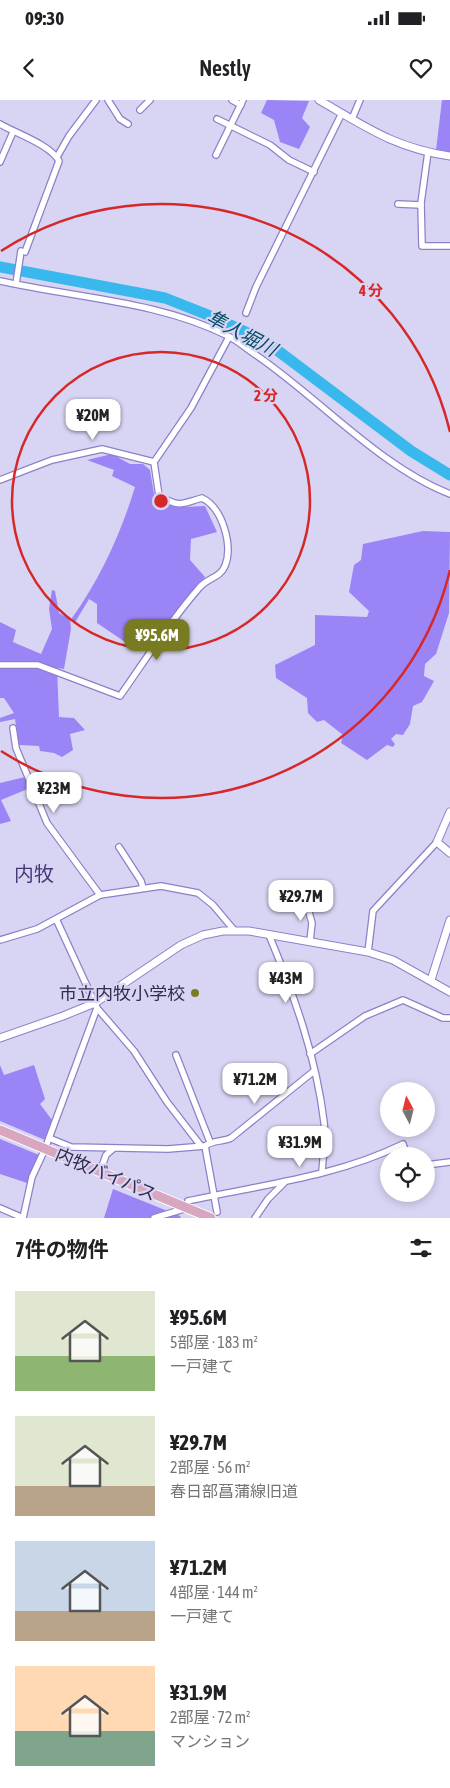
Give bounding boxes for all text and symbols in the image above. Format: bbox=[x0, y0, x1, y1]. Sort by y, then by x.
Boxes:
text: 09:30 bbox=[25, 7, 64, 29]
icon: back bbox=[15, 54, 43, 82]
icon: heart bbox=[407, 54, 435, 82]
text: Nestly bbox=[199, 55, 251, 81]
text: 4 分 bbox=[358, 282, 383, 299]
water label: 隼人堀川 bbox=[203, 305, 282, 361]
text: 2 分 bbox=[254, 387, 278, 404]
pin: ¥20M bbox=[63, 398, 123, 441]
text: ¥20M bbox=[77, 406, 109, 424]
centre of rings bbox=[152, 492, 170, 510]
pin: ¥95.6M bbox=[116, 618, 198, 661]
text: ¥95.6M bbox=[135, 626, 179, 644]
pin: ¥23M bbox=[24, 772, 84, 814]
text: ¥23M bbox=[38, 779, 70, 797]
district label: 内牧 bbox=[14, 862, 54, 885]
pin: ¥29.7M bbox=[260, 880, 342, 922]
text: ¥29.7M bbox=[279, 887, 323, 905]
pin: ¥43M bbox=[256, 962, 316, 1004]
text: ¥43M bbox=[270, 969, 302, 987]
place label: 市立内牧小学校 bbox=[59, 983, 185, 1004]
marker: 市立内牧小学校 bbox=[189, 987, 201, 999]
pin: ¥71.2M bbox=[214, 1062, 296, 1105]
text: ¥71.2M bbox=[233, 1070, 277, 1088]
north arrow bbox=[380, 1082, 435, 1138]
map controls bbox=[380, 1082, 435, 1202]
pin: ¥31.9M bbox=[259, 1126, 341, 1168]
text: ¥31.9M bbox=[278, 1133, 322, 1151]
street label: 内牧バイパス bbox=[52, 1143, 160, 1205]
button: locate bbox=[380, 1147, 435, 1202]
icon: filters bbox=[407, 1234, 435, 1262]
text: 7件の物件 bbox=[15, 1237, 109, 1261]
text: ¥95.6M bbox=[170, 1305, 227, 1329]
icon: home bbox=[55, 1311, 115, 1371]
text: 5部屋 · 183 m² bbox=[170, 1333, 258, 1351]
text: 一戸建て bbox=[170, 1357, 234, 1375]
text: ¥29.7M bbox=[170, 1430, 227, 1454]
icon: home bbox=[55, 1436, 115, 1496]
text: 2部屋 · 56 m² bbox=[170, 1458, 251, 1476]
text: 春日部菖蒲線旧道 bbox=[170, 1482, 298, 1500]
text: ¥71.2M bbox=[170, 1555, 227, 1579]
icon: home bbox=[55, 1561, 115, 1621]
text: 4部屋 · 144 m² bbox=[170, 1583, 258, 1601]
text: 一戸建て bbox=[170, 1607, 234, 1625]
text: ¥31.9M bbox=[170, 1680, 227, 1704]
icon: home bbox=[55, 1686, 115, 1746]
text: 2部屋 · 72 m² bbox=[170, 1708, 251, 1726]
text: マンション bbox=[170, 1732, 250, 1750]

